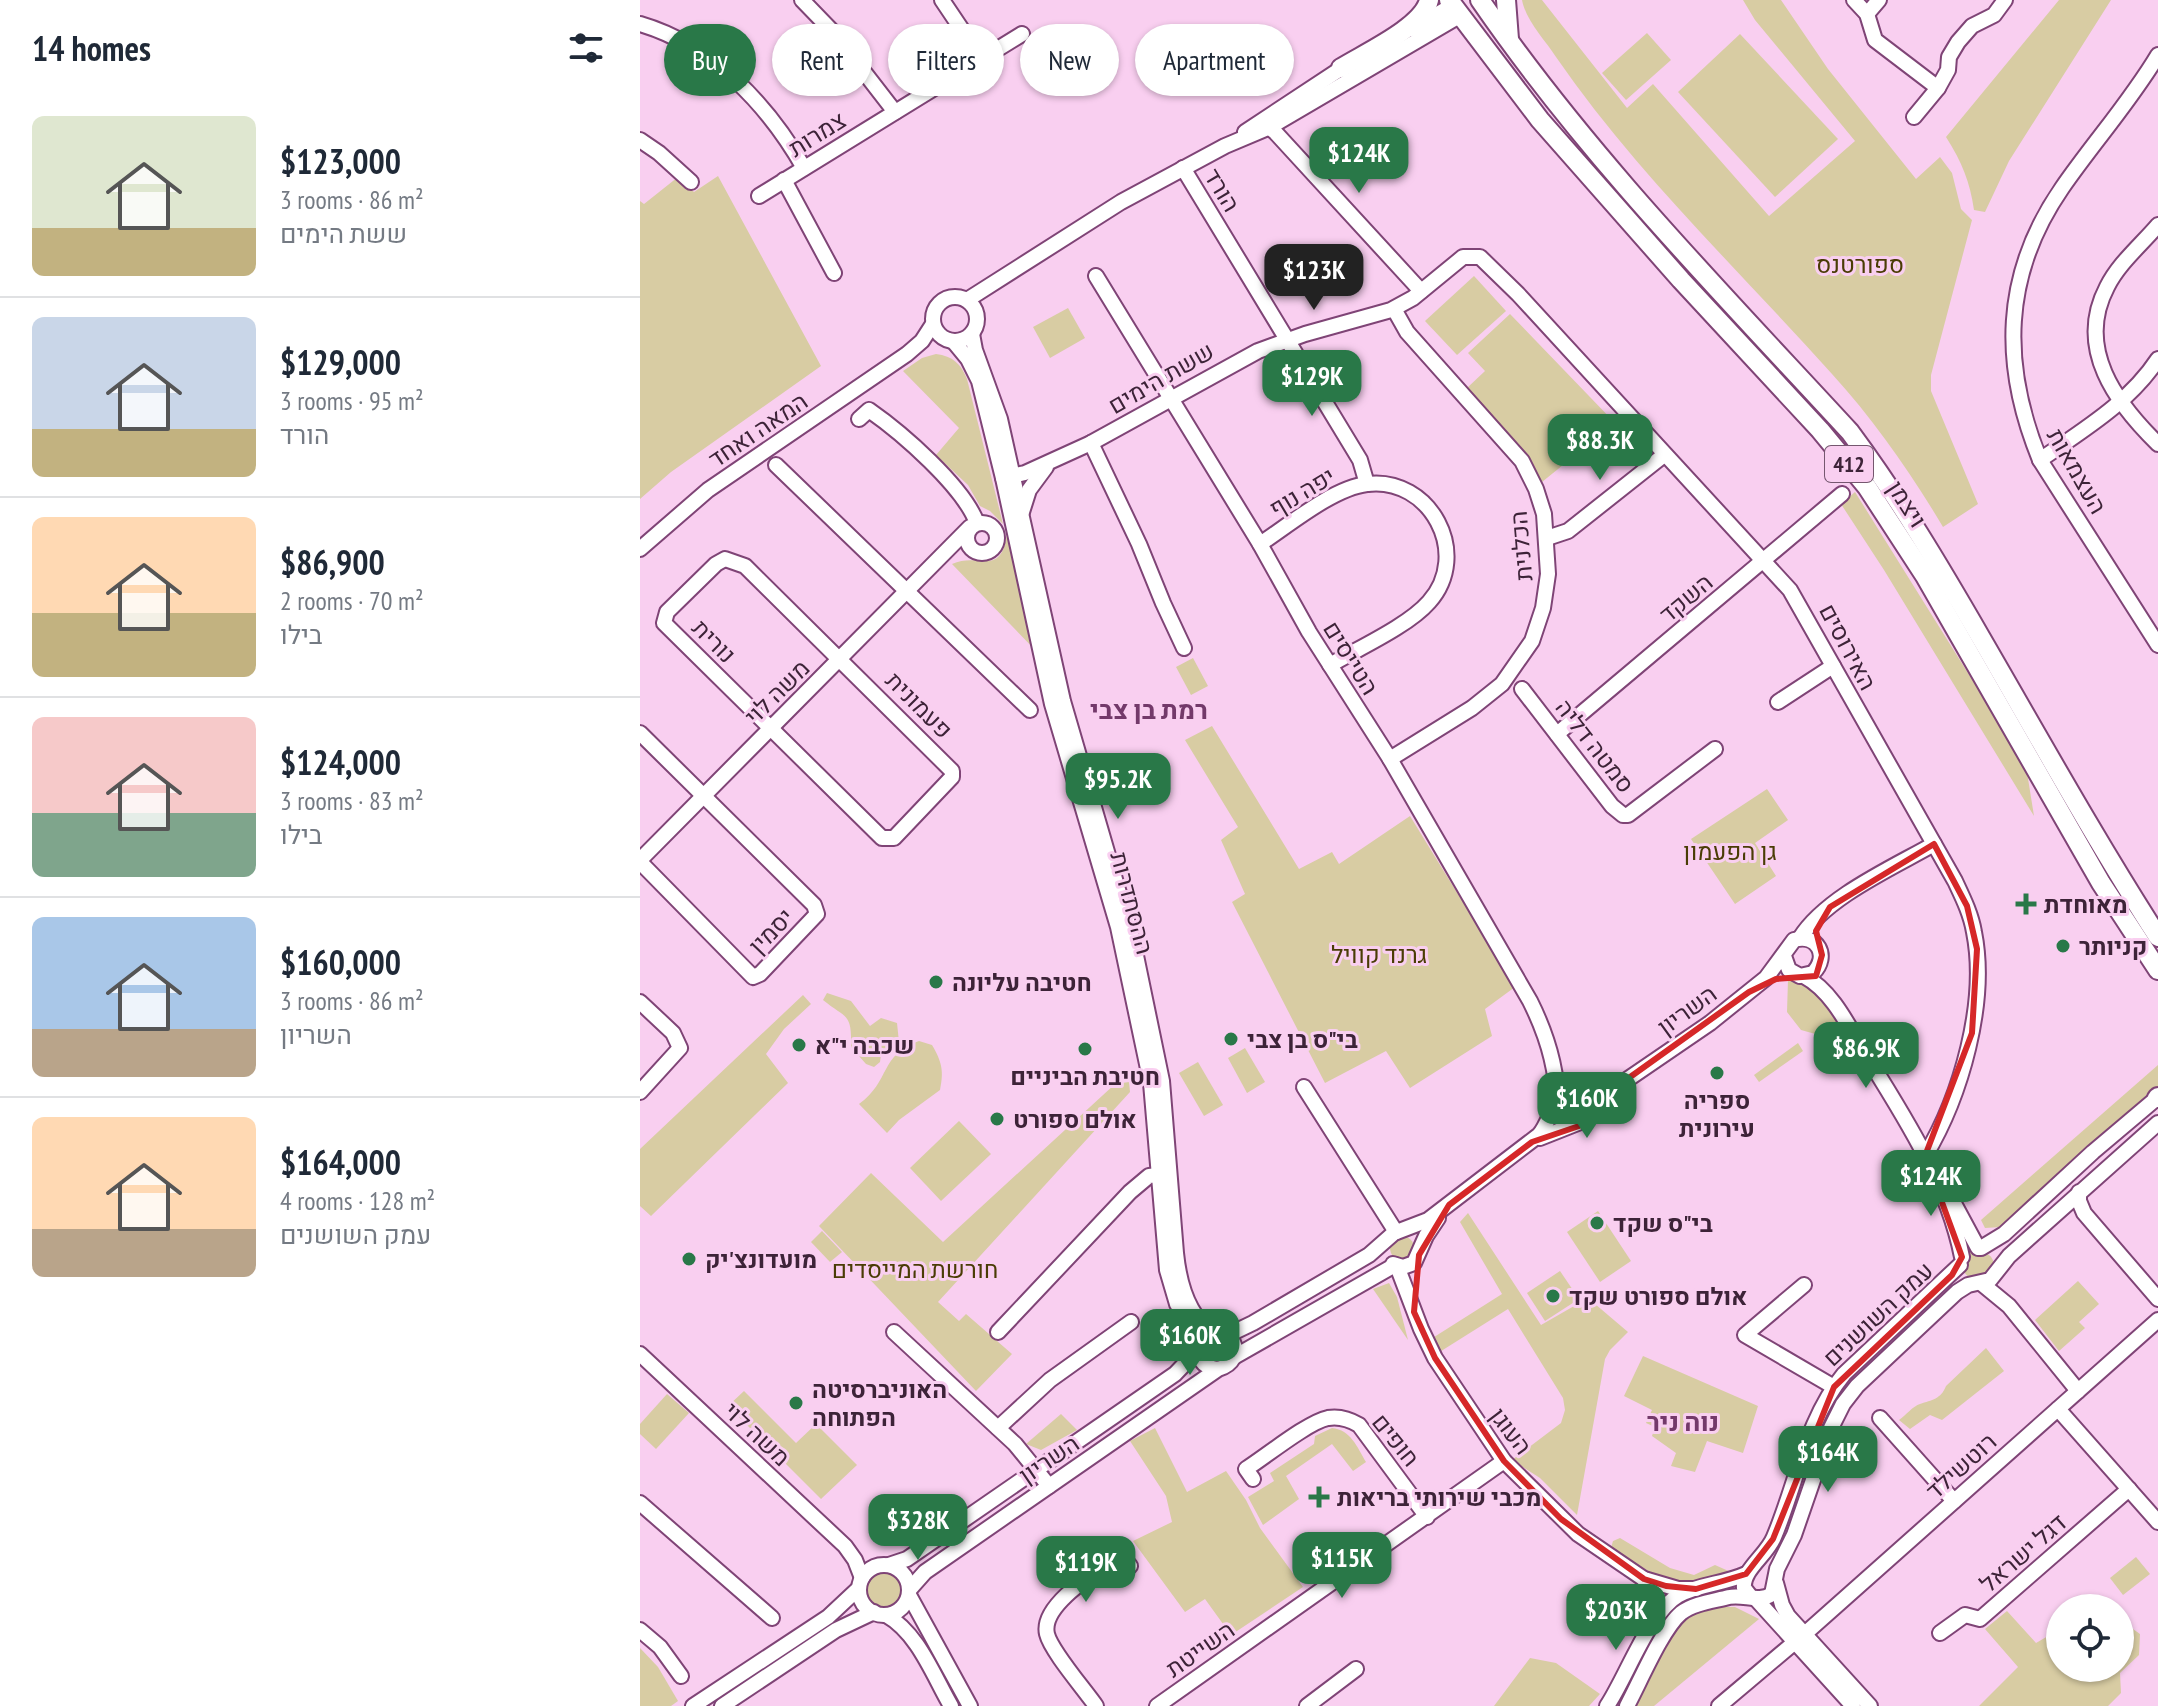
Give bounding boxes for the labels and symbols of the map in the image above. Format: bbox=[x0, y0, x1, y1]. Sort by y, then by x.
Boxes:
street label: צמרות bbox=[782, 104, 852, 164]
pin: $124K bbox=[1303, 127, 1415, 195]
street label: הורד bbox=[1197, 163, 1247, 217]
pin: $123K bbox=[1258, 244, 1370, 312]
park label: ספורטנס bbox=[1816, 249, 1904, 280]
street label: ששת הימים bbox=[1102, 335, 1220, 421]
pin: $129K bbox=[1256, 350, 1368, 418]
street label: המאה ואחד bbox=[702, 385, 814, 475]
pin: $88.3K bbox=[1535, 414, 1665, 482]
street label: העצמאות bbox=[2040, 423, 2114, 519]
road number: 412 bbox=[1825, 446, 1873, 482]
street label: יפה נוף bbox=[1263, 460, 1341, 524]
street label: ויצמן bbox=[1881, 475, 1933, 533]
street label: הכלנית bbox=[1502, 510, 1540, 582]
street label: השקד bbox=[1653, 567, 1719, 629]
street label: האירוסים bbox=[1812, 598, 1884, 696]
street label: נורית bbox=[685, 612, 743, 670]
street label: הטייסים bbox=[1316, 615, 1386, 701]
street label: משה לוי bbox=[738, 653, 816, 731]
street label: פעמונית bbox=[879, 665, 959, 745]
district label: רמת בן צבי bbox=[1090, 693, 1208, 726]
street label: סמטה דליה bbox=[1549, 693, 1641, 799]
pin: $95.2K bbox=[1053, 753, 1183, 821]
park label: גן הפעמון bbox=[1683, 836, 1777, 867]
street label: ההסתדרות bbox=[1103, 848, 1161, 958]
place label: מאוחדת bbox=[2044, 889, 2128, 920]
marker: מאוחדת bbox=[2015, 893, 2037, 915]
street label: יסמין bbox=[742, 902, 800, 960]
place label: קניותר bbox=[2079, 931, 2147, 962]
marker: קניותר bbox=[2054, 937, 2072, 955]
park label: גרנד קוויל bbox=[1331, 939, 1427, 970]
place label: חטיבה עליונה bbox=[952, 967, 1092, 998]
marker: חטיבה עליונה bbox=[927, 973, 945, 991]
street label: השריון bbox=[1651, 978, 1723, 1042]
pin: $86.9K bbox=[1801, 1022, 1931, 1090]
place label: בי"ס בן צבי bbox=[1247, 1024, 1358, 1055]
place label: שכבה י"א bbox=[815, 1030, 914, 1061]
marker: בי"ס בן צבי bbox=[1222, 1030, 1240, 1048]
marker: שכבה י"א bbox=[790, 1036, 808, 1054]
marker: חטיבת הביניים bbox=[1076, 1040, 1094, 1058]
place label: חטיבת הביניים bbox=[1010, 1061, 1160, 1092]
marker: ספריה עירונית bbox=[1708, 1064, 1726, 1082]
pin: $160K bbox=[1531, 1072, 1643, 1140]
place label: ספריה עירונית bbox=[1679, 1085, 1755, 1144]
place label: אולם ספורט bbox=[1013, 1104, 1137, 1135]
marker: אולם ספורט bbox=[988, 1110, 1006, 1128]
pin: $124K bbox=[1875, 1150, 1987, 1218]
place label: בי"ס שקד bbox=[1613, 1208, 1713, 1239]
marker: בי"ס שקד bbox=[1588, 1214, 1606, 1232]
place label: מועדונצ'יק bbox=[705, 1244, 817, 1275]
marker: מועדונצ'יק bbox=[680, 1250, 698, 1268]
park label: חורשת המייסדים bbox=[832, 1254, 998, 1285]
street label: עמק השושנים bbox=[1816, 1255, 1940, 1373]
place label: אולם ספורט שקד bbox=[1569, 1281, 1747, 1312]
marker: אולם ספורט שקד bbox=[1544, 1287, 1562, 1305]
pin: $160K bbox=[1134, 1309, 1246, 1377]
place label: האוניברסיטה הפתוחה bbox=[812, 1374, 947, 1433]
marker: האוניברסיטה הפתוחה bbox=[787, 1394, 805, 1412]
street label: משה לוי bbox=[717, 1395, 797, 1473]
street label: העוגן bbox=[1483, 1401, 1539, 1461]
district label: נוה ניר bbox=[1647, 1405, 1719, 1438]
street label: חופים bbox=[1365, 1407, 1427, 1473]
pin: $164K bbox=[1772, 1426, 1884, 1494]
street label: רוטשילד bbox=[1919, 1426, 2003, 1506]
street label: השריון bbox=[1013, 1428, 1085, 1490]
place label: מכבי שירותי בריאות bbox=[1337, 1482, 1541, 1513]
marker: מכבי שירותי בריאות bbox=[1308, 1486, 1330, 1508]
pin: $328K bbox=[862, 1494, 974, 1562]
street label: דגל ישראל bbox=[1973, 1507, 2073, 1599]
pin: $115K bbox=[1286, 1532, 1398, 1600]
pin: $119K bbox=[1030, 1536, 1142, 1604]
pin: $203K bbox=[1560, 1584, 1672, 1652]
street label: השייטת bbox=[1159, 1614, 1241, 1684]

